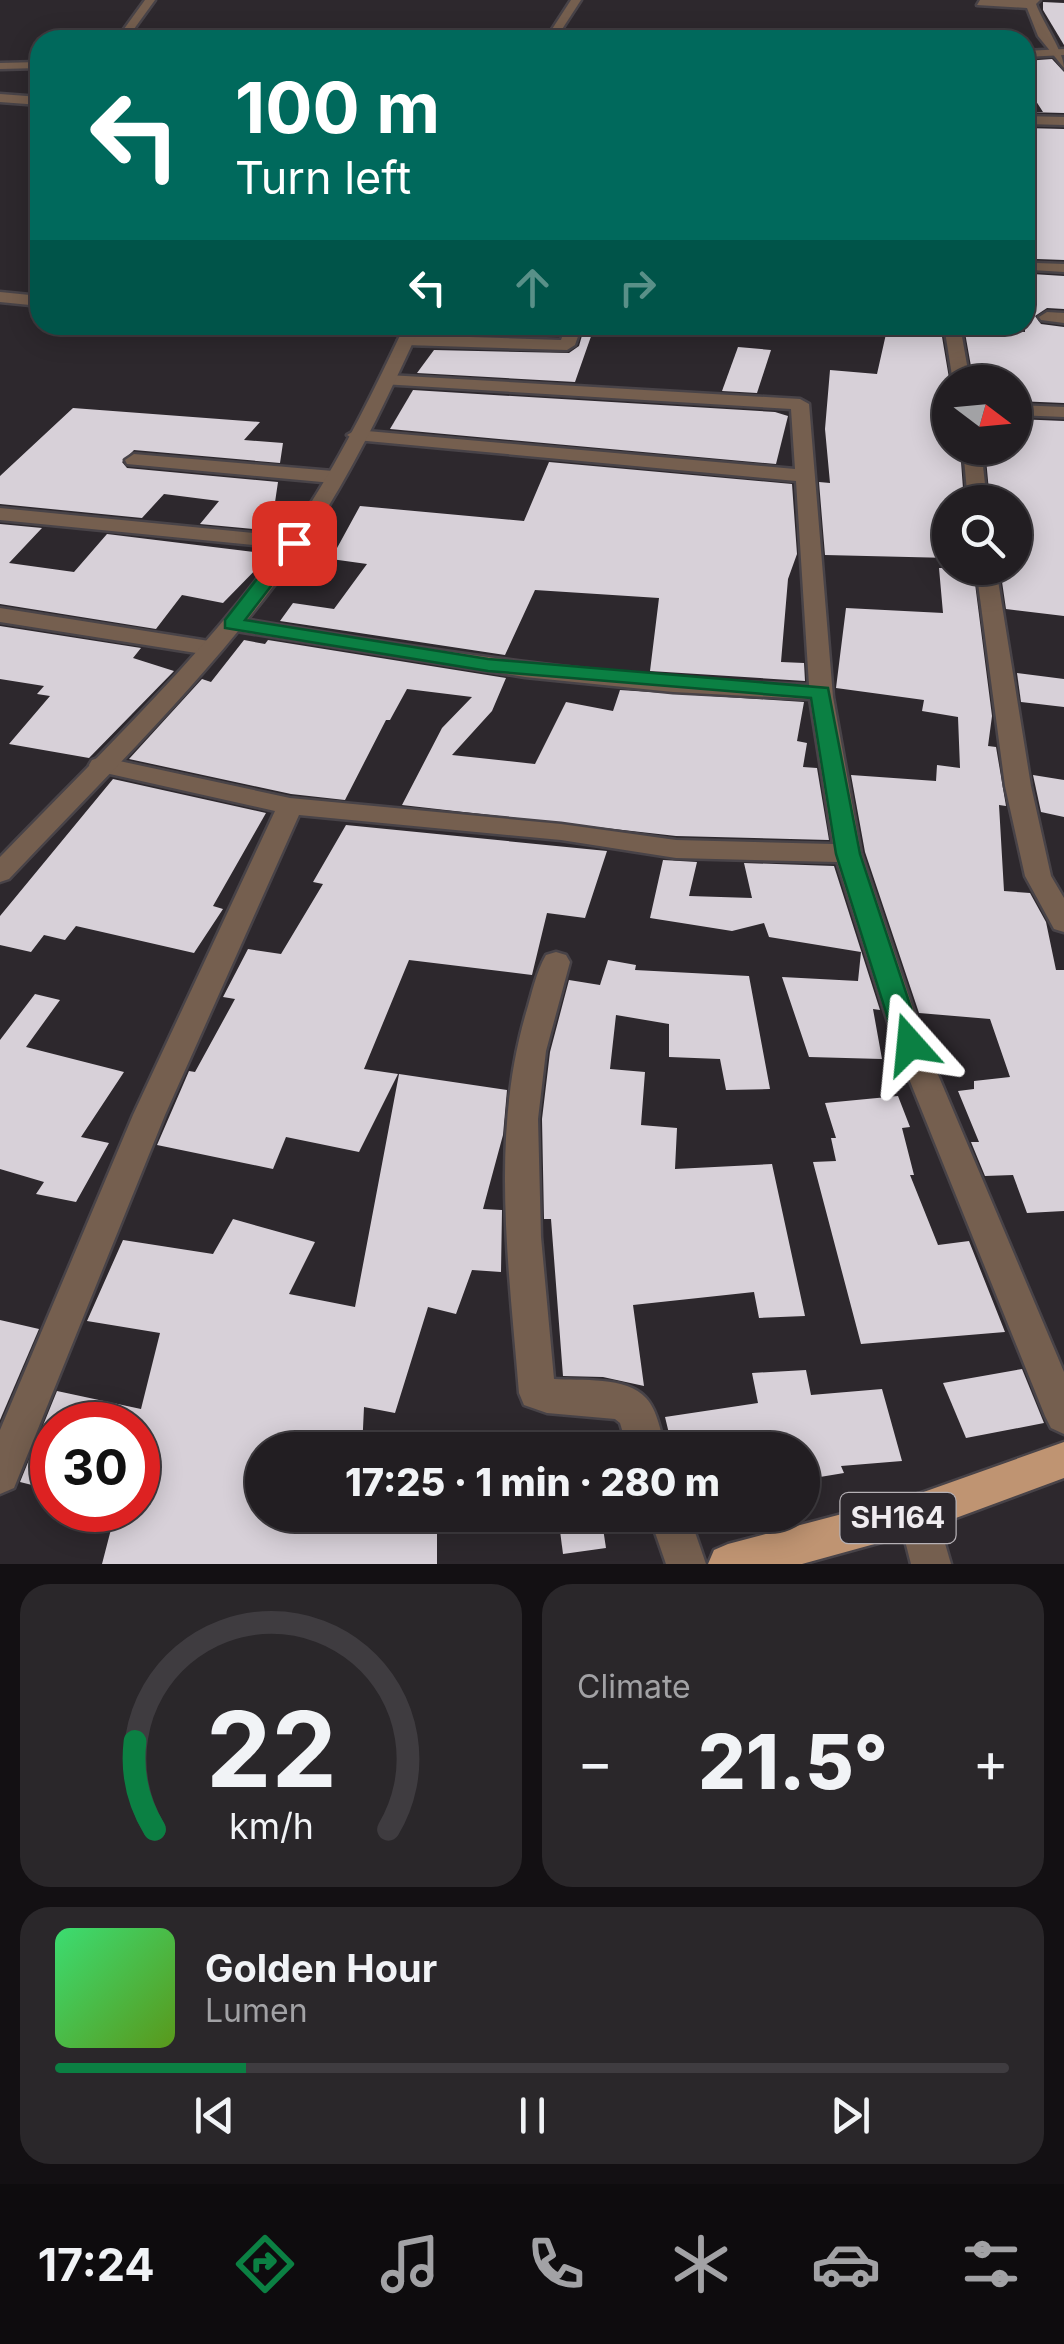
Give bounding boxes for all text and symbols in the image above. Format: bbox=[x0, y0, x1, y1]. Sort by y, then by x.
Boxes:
text: 100 m bbox=[235, 65, 440, 150]
icon: left bbox=[70, 70, 200, 200]
text: Turn left bbox=[235, 150, 411, 205]
icon: left bbox=[400, 260, 455, 315]
icon: ahead bbox=[505, 260, 560, 315]
icon: right bbox=[610, 260, 665, 315]
north arrow bbox=[932, 365, 1032, 465]
map controls bbox=[932, 365, 1032, 585]
button: search bbox=[932, 485, 1032, 585]
pin bbox=[252, 501, 337, 586]
icon: arrive bbox=[267, 516, 322, 571]
position arrow bbox=[858, 992, 962, 1096]
speed limit sign: 30 bbox=[30, 1402, 160, 1532]
text: 17:25 · 1 min · 280 m bbox=[345, 1459, 720, 1505]
road number: SH164 bbox=[840, 1493, 956, 1543]
text: Climate bbox=[577, 1667, 691, 1706]
text: 22 bbox=[205, 1686, 337, 1812]
text: 21.5° bbox=[698, 1716, 888, 1807]
text: − bbox=[577, 1729, 613, 1795]
text: + bbox=[973, 1729, 1009, 1795]
text: km/h bbox=[229, 1804, 313, 1848]
text: Golden Hour bbox=[205, 1945, 437, 1991]
text: Lumen bbox=[205, 1991, 308, 2030]
icon: previous bbox=[187, 2088, 242, 2143]
icon: pause bbox=[505, 2088, 560, 2143]
icon: next bbox=[823, 2088, 878, 2143]
icon: directions bbox=[230, 2229, 300, 2299]
icon: music bbox=[375, 2229, 445, 2299]
icon: phone bbox=[521, 2229, 591, 2299]
icon: climate bbox=[666, 2229, 736, 2299]
icon: car bbox=[811, 2229, 881, 2299]
icon: filters bbox=[956, 2229, 1026, 2299]
text: 17:24 bbox=[38, 2237, 155, 2292]

